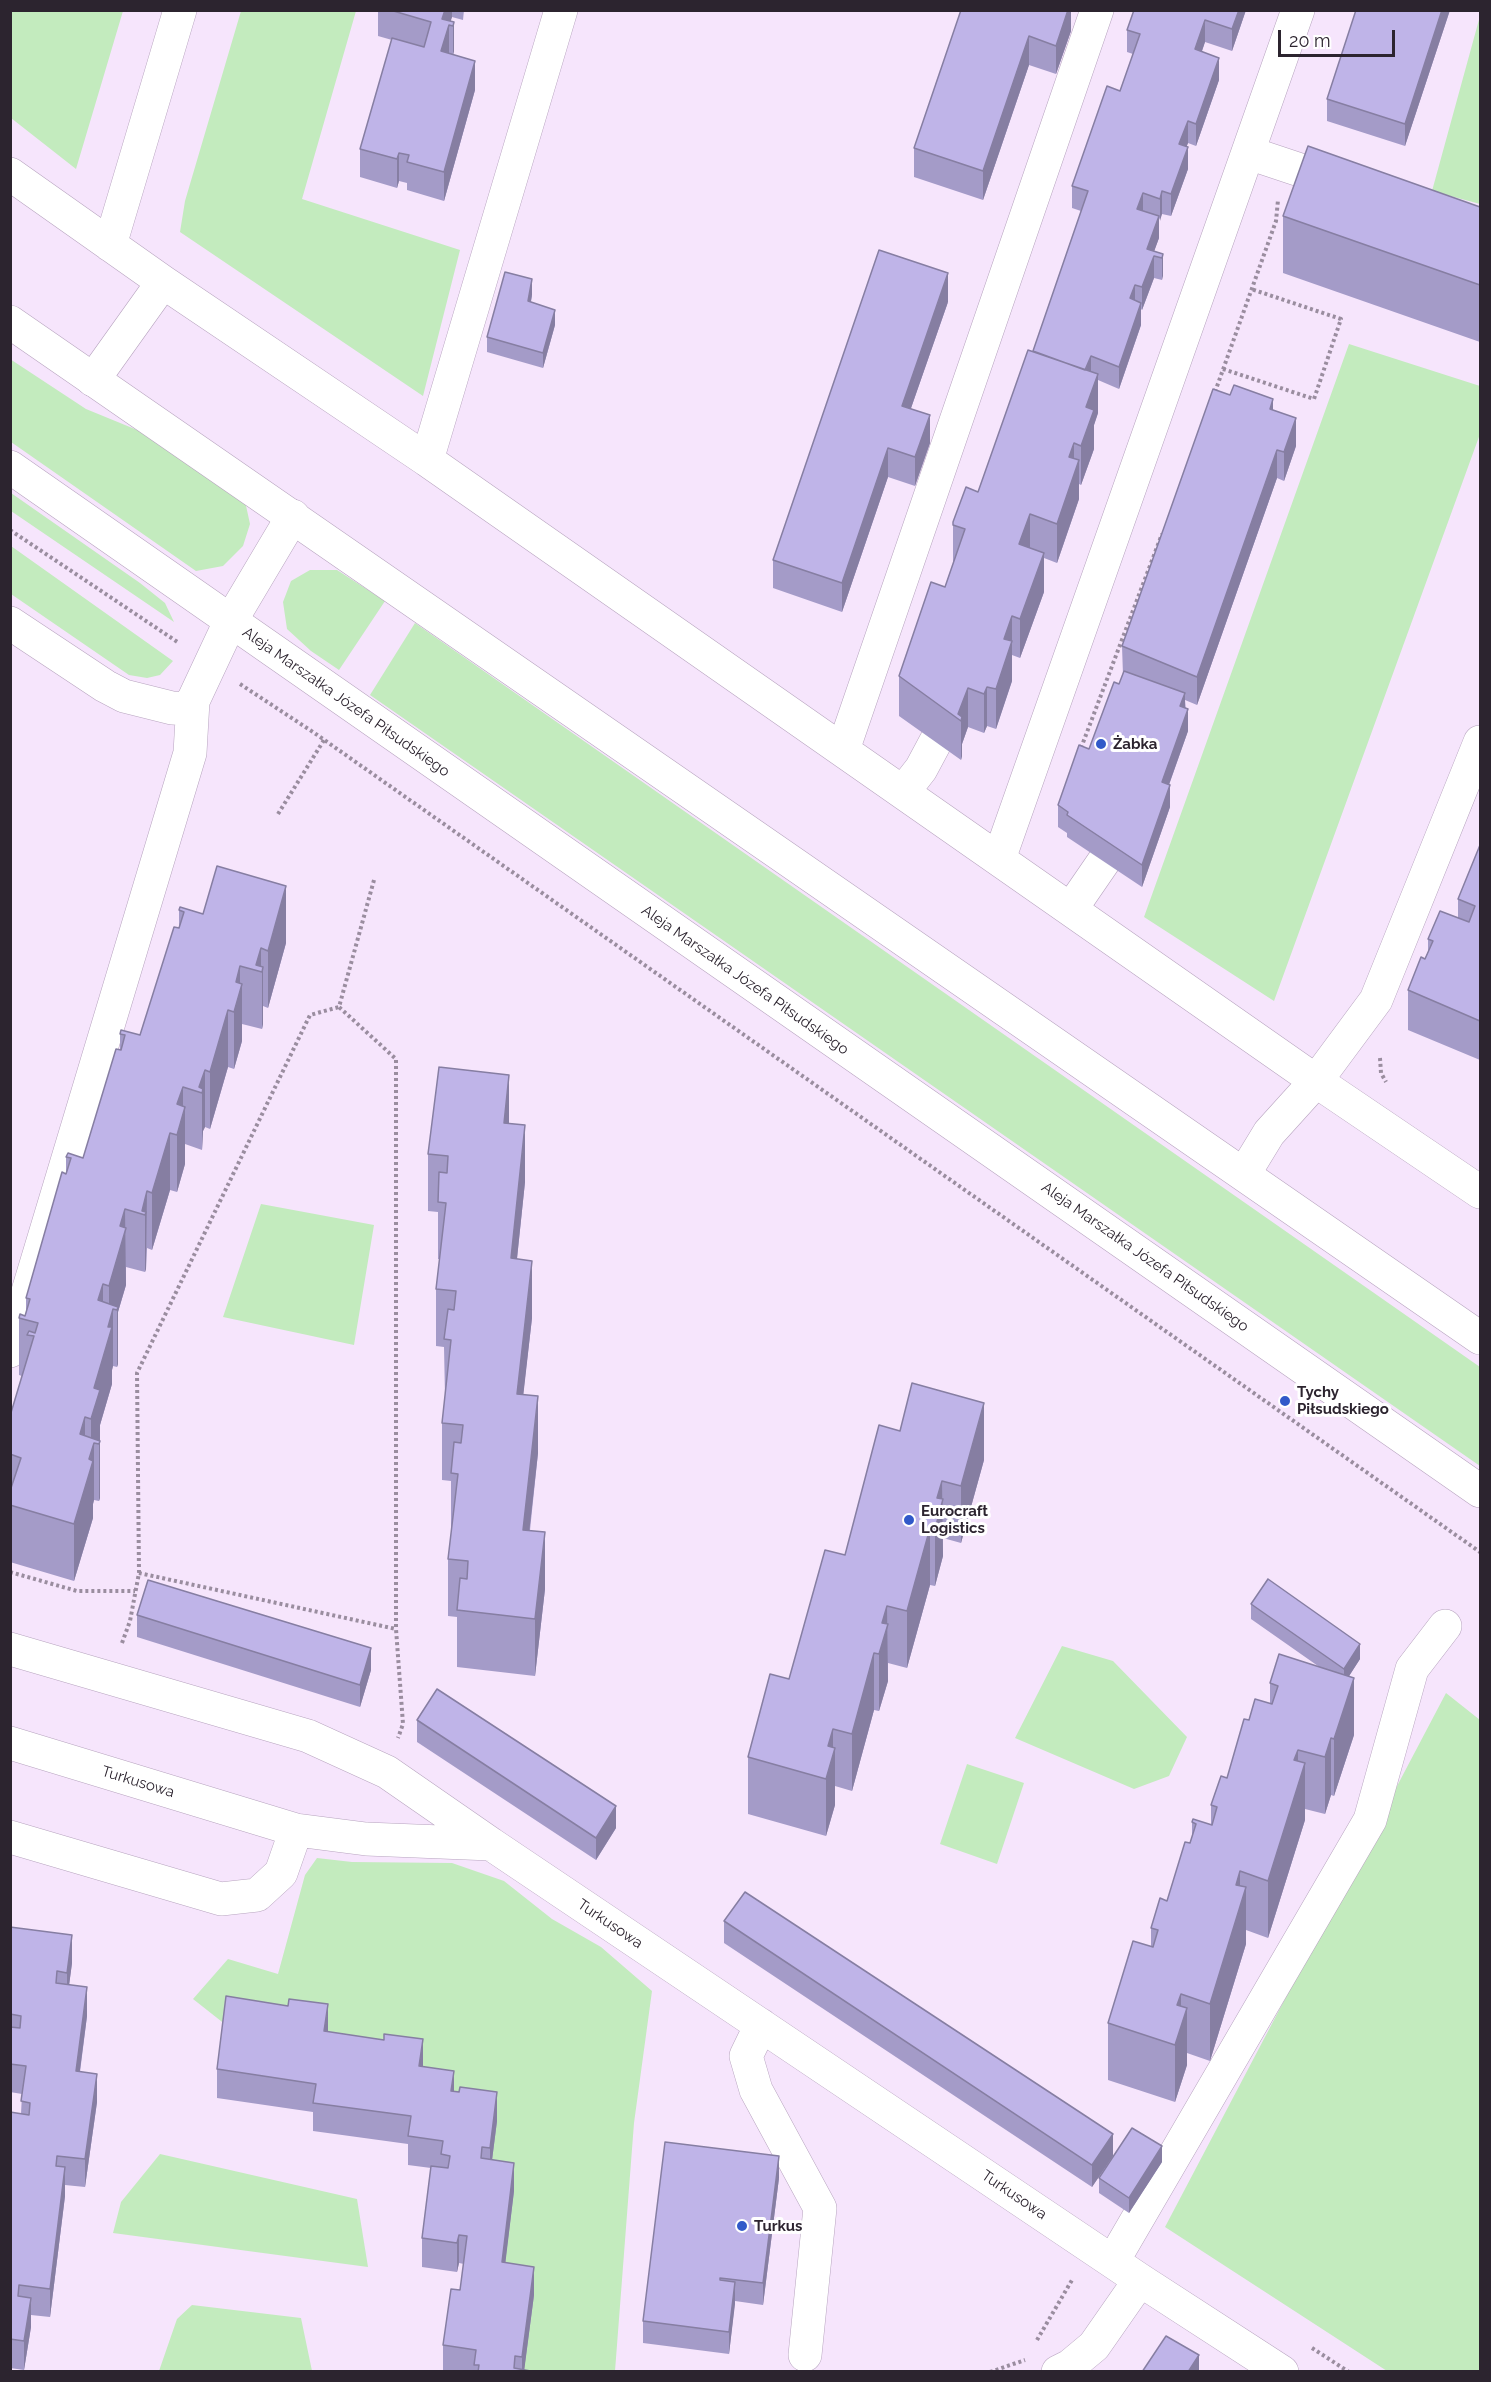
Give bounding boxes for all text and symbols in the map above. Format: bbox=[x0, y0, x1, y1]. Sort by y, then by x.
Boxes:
scale bar bbox=[1281, 18, 1398, 56]
text: 20 m bbox=[1289, 30, 1331, 51]
street label: Aleja Marszałka Józefa Piłsudskiego bbox=[239, 623, 453, 781]
place label: Żabka bbox=[1113, 735, 1157, 753]
marker: Żabka bbox=[1094, 737, 1108, 751]
street label: Aleja Marszałka Józefa Piłsudskiego bbox=[638, 901, 852, 1059]
street label: Aleja Marszałka Józefa Piłsudskiego bbox=[1038, 1178, 1252, 1336]
place label: Tychy Piłsudskiego bbox=[1297, 1383, 1389, 1418]
marker: Tychy Piłsudskiego bbox=[1278, 1394, 1292, 1408]
place label: Eurocraft Logistics bbox=[921, 1502, 988, 1537]
marker: Eurocraft Logistics bbox=[902, 1513, 916, 1527]
street label: Turkusowa bbox=[100, 1762, 176, 1802]
street label: Turkusowa bbox=[574, 1896, 646, 1952]
street label: Turkusowa bbox=[978, 2167, 1050, 2223]
place label: Turkus bbox=[754, 2217, 803, 2235]
marker: Turkus bbox=[735, 2219, 749, 2233]

